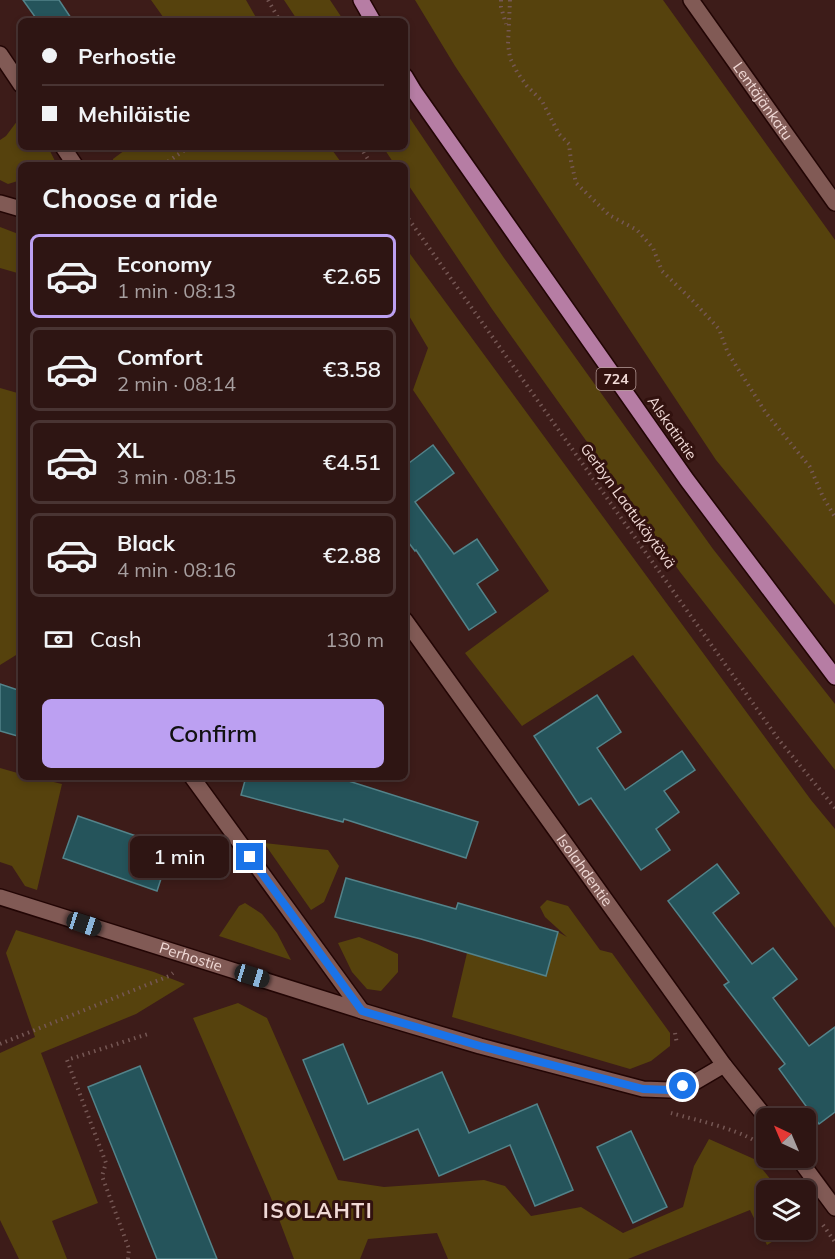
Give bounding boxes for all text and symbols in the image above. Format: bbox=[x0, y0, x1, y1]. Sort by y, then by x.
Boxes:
text: Perhostie bbox=[78, 42, 176, 70]
street label: Lentäjänkatu bbox=[729, 58, 797, 144]
text: Mehiläistie bbox=[78, 100, 190, 128]
text: Choose a ride bbox=[42, 181, 218, 215]
icon: car bbox=[45, 249, 99, 303]
text: Economy bbox=[117, 250, 212, 278]
text: €2.65 bbox=[323, 262, 381, 290]
text: 1 min · 08:13 bbox=[117, 278, 236, 303]
icon: car bbox=[45, 342, 99, 396]
text: Comfort bbox=[117, 343, 203, 371]
text: €3.58 bbox=[323, 355, 381, 383]
road number: 724 bbox=[596, 368, 636, 390]
text: 2 min · 08:14 bbox=[117, 371, 236, 396]
street label: Alskatintie bbox=[644, 392, 701, 463]
icon: car bbox=[45, 435, 99, 489]
text: XL bbox=[117, 436, 144, 464]
street label: Gerbyn Laatukäytävä bbox=[577, 439, 680, 572]
text: €4.51 bbox=[323, 448, 381, 476]
text: 3 min · 08:15 bbox=[117, 464, 236, 489]
icon: car bbox=[45, 528, 99, 582]
text: Black bbox=[117, 529, 175, 557]
text: €2.88 bbox=[323, 541, 381, 569]
text: 4 min · 08:16 bbox=[117, 557, 236, 582]
icon: cash bbox=[42, 623, 75, 656]
text: Cash bbox=[90, 625, 142, 653]
text: 130 m bbox=[325, 627, 384, 652]
button: Confirm bbox=[42, 699, 384, 768]
street label: Isolahdentie bbox=[553, 830, 617, 910]
callout: 1 min bbox=[130, 836, 229, 878]
route end bbox=[236, 843, 263, 870]
text: 1 min bbox=[154, 844, 205, 869]
car bbox=[64, 910, 104, 938]
street label: Perhostie bbox=[157, 938, 225, 975]
car bbox=[232, 962, 272, 990]
route start bbox=[669, 1072, 696, 1099]
north arrow bbox=[756, 1108, 816, 1168]
map controls bbox=[756, 1108, 816, 1240]
button: layers bbox=[756, 1180, 816, 1240]
district label: ISOLAHTI bbox=[263, 1197, 373, 1223]

